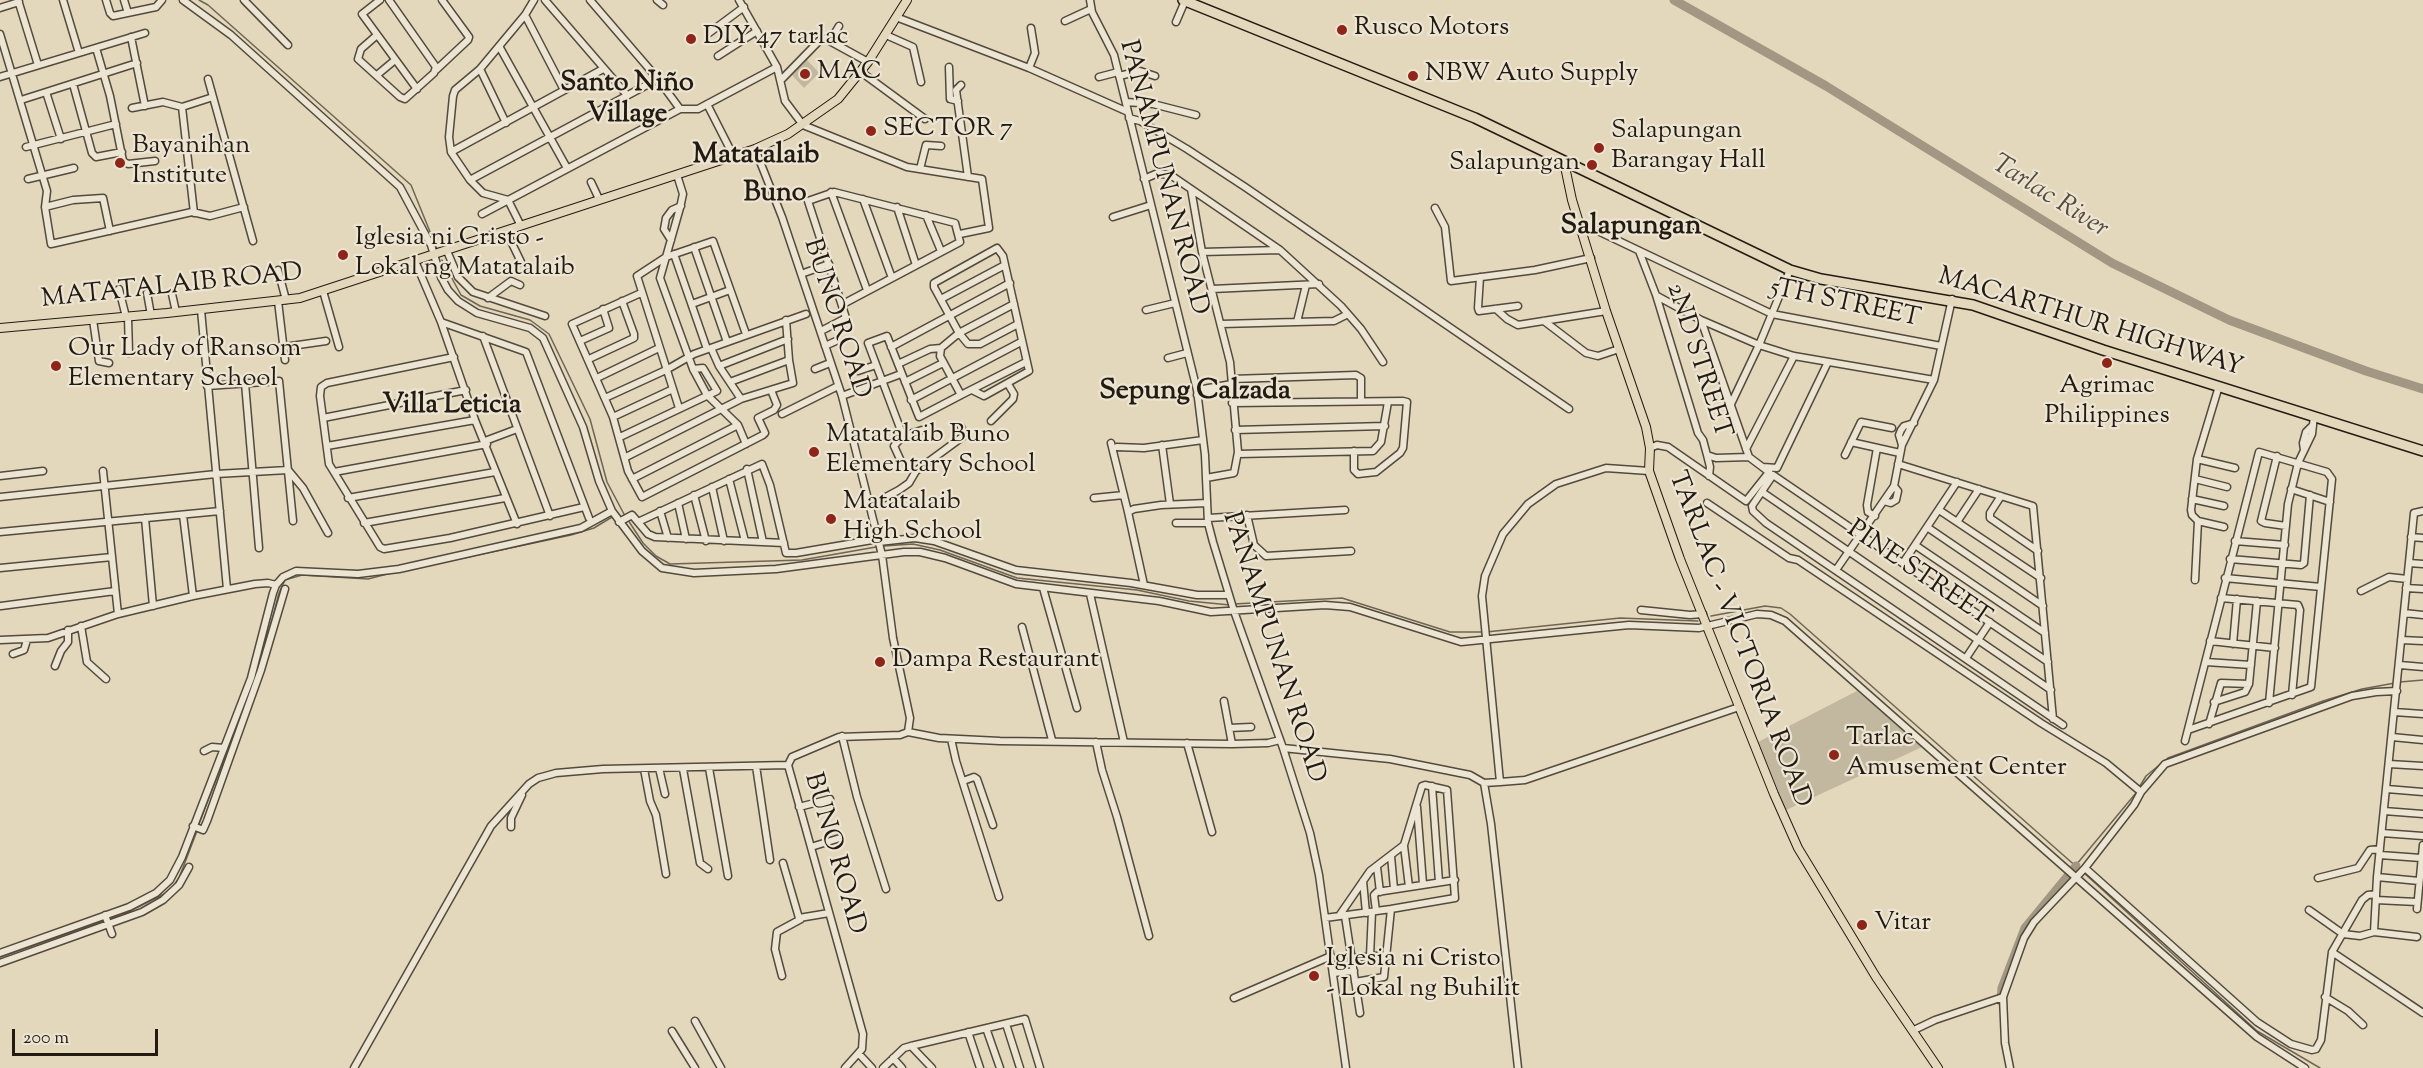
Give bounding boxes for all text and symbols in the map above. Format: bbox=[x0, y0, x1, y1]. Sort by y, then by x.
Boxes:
place label: Rusco Motors bbox=[1354, 14, 1509, 46]
place label: DIY 47 tarlac bbox=[703, 23, 849, 55]
marker: Rusco Motors bbox=[1335, 23, 1349, 37]
marker: DIY 47 tarlac bbox=[684, 32, 698, 46]
street label: PANAMPUNAN ROAD bbox=[1110, 37, 1214, 319]
place label: MAC bbox=[817, 58, 882, 90]
place label: NBW Auto Supply bbox=[1425, 60, 1639, 92]
marker: MAC bbox=[798, 67, 812, 81]
district label: Santo Niño Village bbox=[560, 69, 694, 132]
marker: NBW Auto Supply bbox=[1406, 69, 1420, 83]
place label: SECTOR 7 bbox=[883, 115, 1013, 147]
place label: Salapungan Barangay Hall bbox=[1611, 117, 1766, 178]
marker: SECTOR 7 bbox=[864, 124, 878, 138]
place label: Bayanihan Institute bbox=[132, 132, 250, 194]
district label: Matatalaib bbox=[693, 140, 819, 174]
marker: Salapungan Barangay Hall bbox=[1592, 141, 1606, 155]
place label: Salapungan bbox=[1449, 149, 1580, 181]
water label: Tarlac River bbox=[1985, 149, 2113, 247]
marker: Bayanihan Institute bbox=[113, 156, 127, 170]
marker: Salapungan bbox=[1585, 158, 1599, 172]
district label: Buno bbox=[743, 179, 807, 211]
district label: Salapungan bbox=[1560, 211, 1702, 245]
place label: Iglesia ni Cristo - Lokal ng Matatalaib bbox=[355, 224, 575, 286]
street label: BUNO ROAD bbox=[794, 235, 876, 403]
marker: Iglesia ni Cristo - Lokal ng Matatalaib bbox=[336, 248, 350, 262]
street label: MATATALAIB ROAD bbox=[40, 259, 304, 317]
street label: MACARTHUR HIGHWAY bbox=[1934, 263, 2246, 385]
street label: 5TH STREET bbox=[1767, 274, 1923, 336]
street label: 2ND STREET bbox=[1657, 280, 1737, 442]
place label: Our Lady of Ransom Elementary School bbox=[68, 335, 301, 396]
marker: Agrimac Philippines bbox=[2100, 356, 2114, 370]
marker: Our Lady of Ransom Elementary School bbox=[49, 359, 63, 373]
place label: Agrimac Philippines bbox=[2044, 372, 2170, 434]
district label: Sepung Calzada bbox=[1099, 376, 1291, 410]
district label: Villa Leticia bbox=[383, 391, 521, 423]
place label: Matatalaib Buno Elementary School bbox=[826, 421, 1036, 482]
marker: Matatalaib Buno Elementary School bbox=[807, 445, 821, 459]
street label: TARLAC - VICTORIA ROAD bbox=[1659, 468, 1817, 812]
place label: Matatalaib High School bbox=[843, 488, 982, 550]
street label: PANAMPUNAN ROAD bbox=[1213, 509, 1331, 787]
marker: Matatalaib High School bbox=[824, 512, 838, 526]
street label: PINE STREET bbox=[1840, 515, 1996, 635]
place label: Dampa Restaurant bbox=[892, 646, 1099, 678]
marker: Dampa Restaurant bbox=[873, 655, 887, 669]
place label: Tarlac Amusement Center bbox=[1846, 724, 2067, 786]
marker: Tarlac Amusement Center bbox=[1827, 748, 1841, 762]
street label: BUNO ROAD bbox=[795, 770, 871, 938]
place label: Vitar bbox=[1874, 909, 1931, 941]
marker: Vitar bbox=[1855, 918, 1869, 932]
place label: Iglesia ni Cristo - Lokal ng Buhilit bbox=[1326, 945, 1520, 1006]
marker: Iglesia ni Cristo - Lokal ng Buhilit bbox=[1307, 969, 1321, 983]
scale bar bbox=[15, 1017, 160, 1055]
text: 200 m bbox=[23, 1026, 69, 1052]

